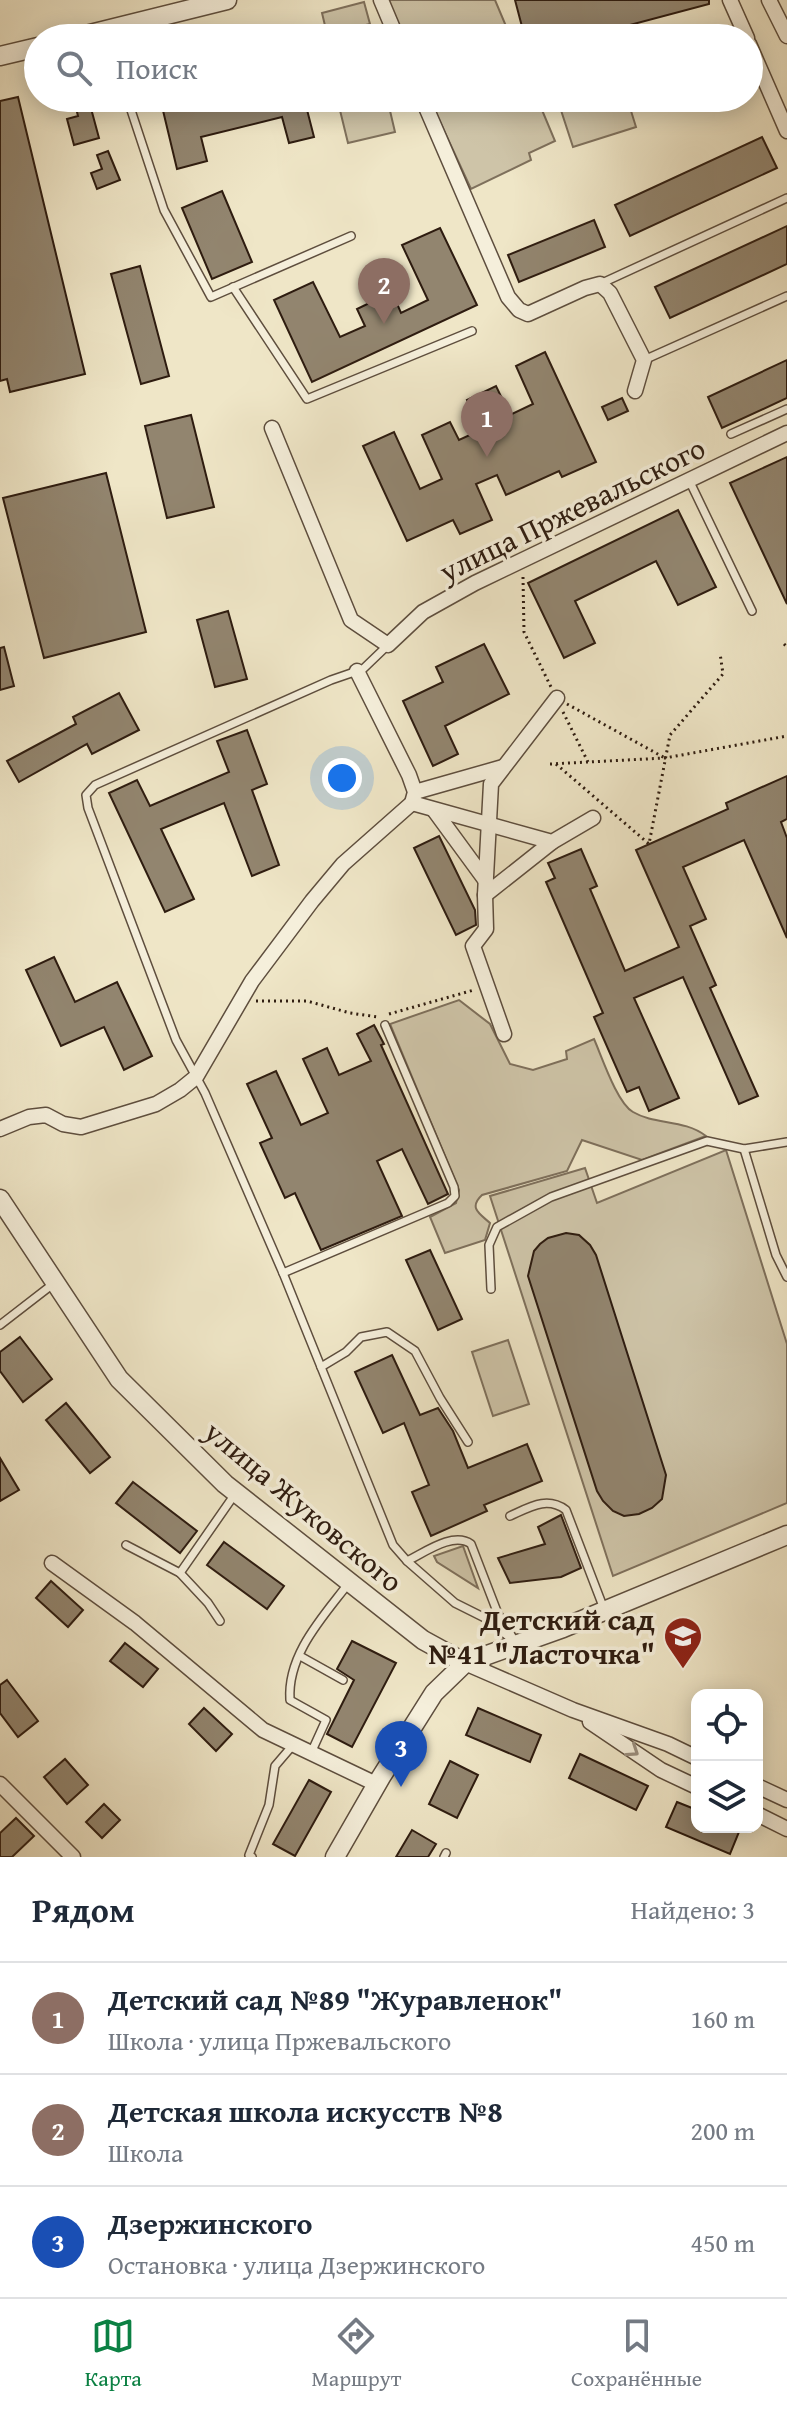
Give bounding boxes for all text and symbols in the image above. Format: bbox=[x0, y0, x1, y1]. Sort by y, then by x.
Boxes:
search box bbox=[24, 24, 763, 112]
icon: search bbox=[52, 46, 96, 90]
text: Поиск bbox=[116, 46, 198, 90]
pin: 2 bbox=[358, 258, 410, 324]
pin: 1 bbox=[461, 391, 513, 457]
street label: улица Пржевальского bbox=[431, 425, 712, 593]
your location bbox=[322, 758, 362, 798]
street label: улица Жуковского bbox=[194, 1409, 413, 1602]
place label: Детский сад №41 "Ласточка" bbox=[427, 1597, 655, 1675]
school or university icon: Детский сад №41 "Ласточка" bbox=[662, 1615, 704, 1670]
map controls bbox=[691, 1689, 763, 1833]
button: locate bbox=[691, 1689, 763, 1761]
pin: 3 bbox=[375, 1721, 427, 1787]
one-way arrow bbox=[625, 1741, 639, 1756]
button: layers bbox=[691, 1761, 763, 1833]
text: Рядом bbox=[32, 1885, 135, 1934]
text: Найдено: 3 bbox=[631, 1890, 755, 1929]
text: Детский сад №89 "Журавленок" bbox=[108, 1977, 562, 2021]
text: 1 bbox=[51, 1999, 65, 2038]
text: 160 m bbox=[690, 1999, 755, 2038]
text: Школа · улица Пржевальского bbox=[108, 2021, 451, 2060]
text: Детская школа искусств №8 bbox=[108, 2089, 503, 2133]
text: 2 bbox=[51, 2111, 65, 2150]
text: 200 m bbox=[690, 2111, 755, 2150]
text: Школа bbox=[108, 2133, 183, 2172]
text: Дзержинского bbox=[108, 2201, 313, 2245]
text: 3 bbox=[51, 2223, 65, 2262]
text: 450 m bbox=[690, 2223, 755, 2262]
text: Остановка · улица Дзержинского bbox=[108, 2245, 485, 2284]
tab: Карта bbox=[85, 2314, 142, 2394]
tab: Маршрут bbox=[311, 2314, 401, 2394]
tab: Сохранённые bbox=[571, 2314, 702, 2394]

